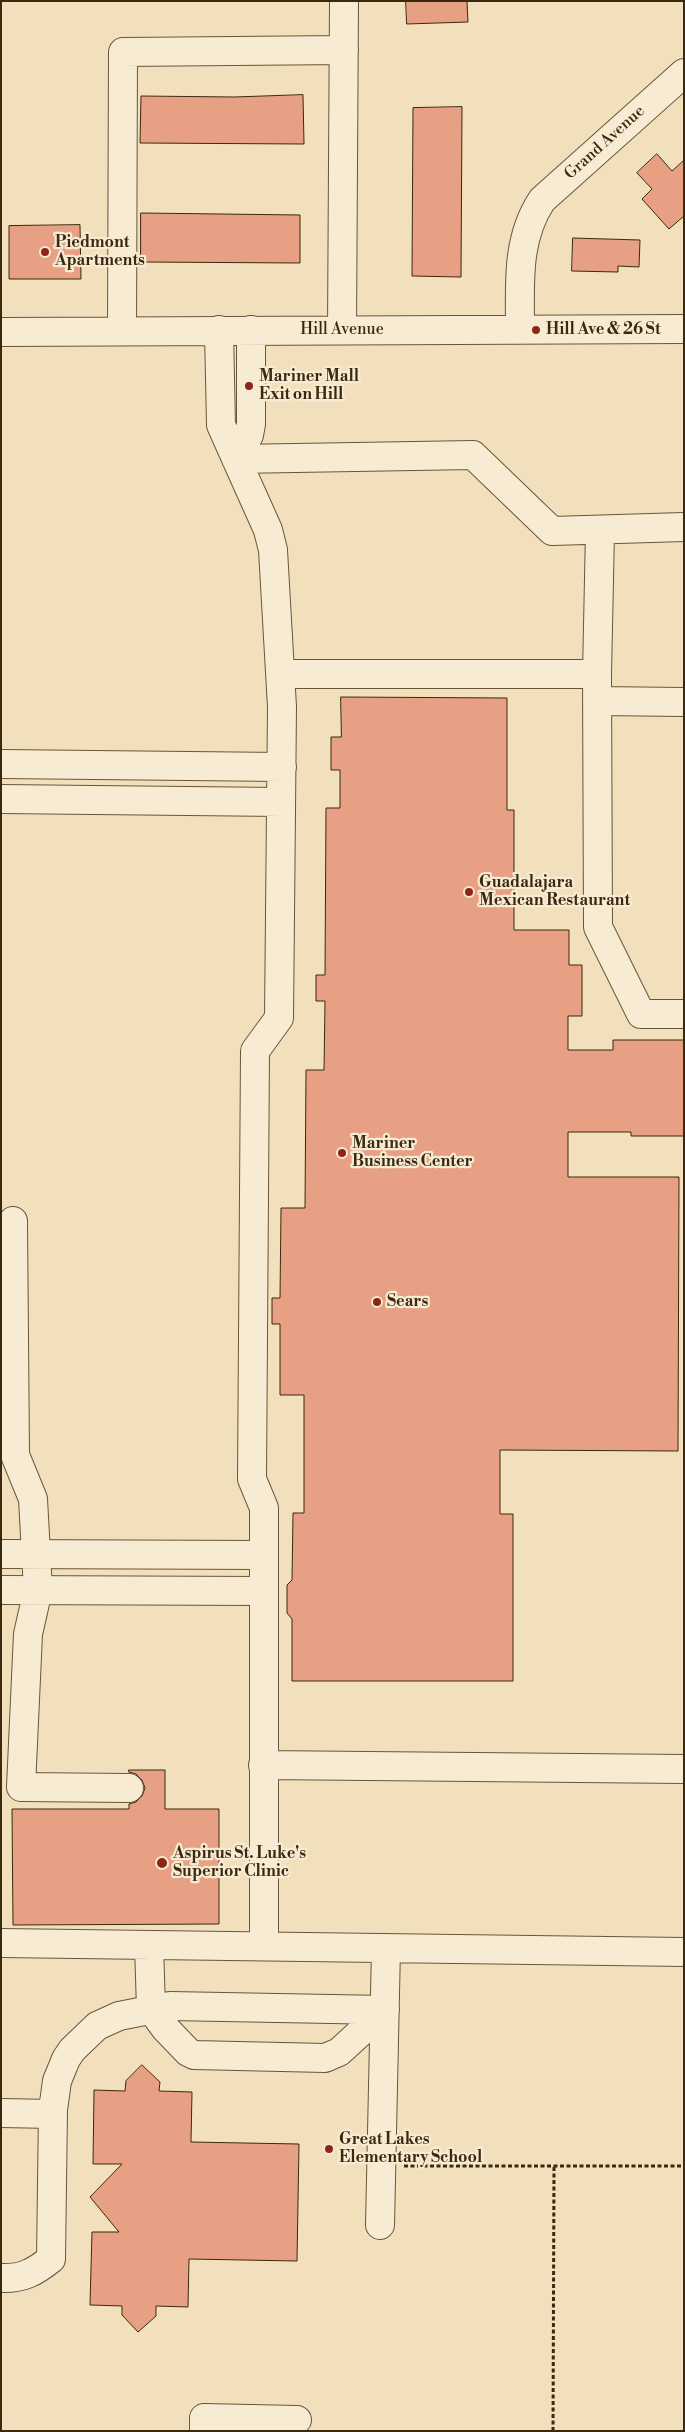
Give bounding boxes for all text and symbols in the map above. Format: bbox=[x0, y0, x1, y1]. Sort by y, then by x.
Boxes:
street label: Grand Avenue bbox=[561, 102, 649, 184]
place label: Piedmont Apartments bbox=[55, 233, 145, 271]
marker: Piedmont Apartments bbox=[39, 246, 51, 258]
street label: Hill Avenue bbox=[300, 320, 384, 340]
place label: Hill Ave & 26 St bbox=[546, 320, 661, 340]
marker: Hill Ave & 26 St bbox=[530, 324, 542, 336]
place label: Mariner Mall Exit on Hill bbox=[259, 367, 359, 405]
marker: Mariner Mall Exit on Hill bbox=[243, 380, 255, 392]
place label: Guadalajara Mexican Restaurant bbox=[479, 873, 630, 911]
marker: Guadalajara Mexican Restaurant bbox=[463, 886, 475, 898]
place label: Mariner Business Center bbox=[352, 1134, 473, 1172]
marker: Mariner Business Center bbox=[336, 1147, 348, 1159]
place label: Sears bbox=[387, 1292, 428, 1312]
marker: Sears bbox=[371, 1296, 383, 1308]
place label: Aspirus St. Luke's Superior Clinic bbox=[173, 1844, 306, 1882]
marker: Aspirus St. Luke's Superior Clinic bbox=[155, 1856, 169, 1870]
place label: Great Lakes Elementary School bbox=[339, 2130, 482, 2168]
marker: Great Lakes Elementary School bbox=[323, 2143, 335, 2155]

